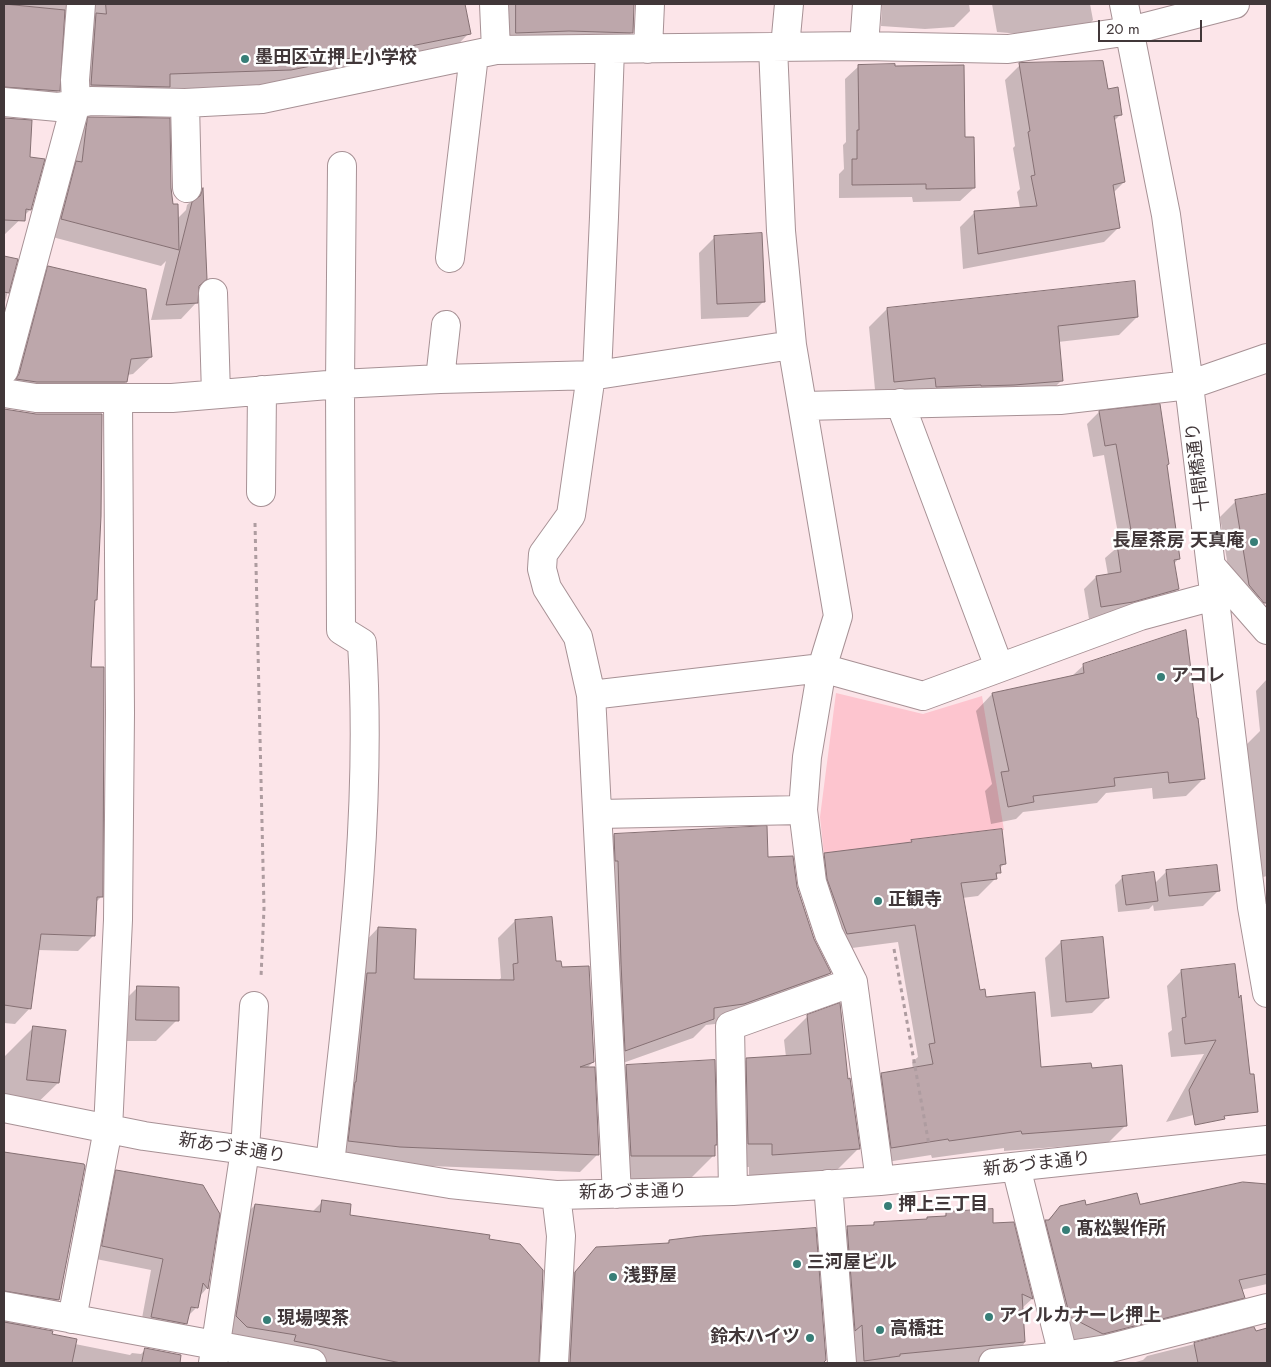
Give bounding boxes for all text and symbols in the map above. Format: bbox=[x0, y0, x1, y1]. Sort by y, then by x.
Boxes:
scale bar bbox=[1101, 10, 1205, 42]
text: 20 m bbox=[1106, 18, 1140, 40]
place label: 墨田区立押上小学校 bbox=[255, 48, 417, 70]
marker: 墨田区立押上小学校 bbox=[239, 53, 251, 65]
street label: 十間橋通り bbox=[1183, 421, 1215, 513]
place label: 長屋茶房 天真庵 bbox=[1113, 531, 1244, 553]
marker: 長屋茶房 天真庵 bbox=[1248, 536, 1260, 548]
place label: アコレ bbox=[1171, 666, 1225, 688]
marker: アコレ bbox=[1155, 671, 1167, 683]
place label: 正観寺 bbox=[888, 890, 942, 912]
marker: 正観寺 bbox=[872, 895, 884, 907]
street label: 新あづま通り bbox=[177, 1130, 287, 1168]
street label: 新あづま通り bbox=[982, 1149, 1092, 1181]
street label: 新あづま通り bbox=[579, 1181, 687, 1205]
place label: 押上三丁目 bbox=[898, 1195, 988, 1217]
marker: 押上三丁目 bbox=[882, 1200, 894, 1212]
place label: 髙松製作所 bbox=[1076, 1219, 1166, 1241]
marker: 髙松製作所 bbox=[1060, 1224, 1072, 1236]
place label: 三河屋ビル bbox=[807, 1253, 897, 1275]
marker: 三河屋ビル bbox=[791, 1258, 803, 1270]
place label: 浅野屋 bbox=[623, 1266, 677, 1288]
marker: 浅野屋 bbox=[607, 1271, 619, 1283]
place label: アイルカナーレ押上 bbox=[999, 1306, 1161, 1328]
place label: 現場喫茶 bbox=[277, 1309, 349, 1331]
marker: アイルカナーレ押上 bbox=[983, 1311, 995, 1323]
marker: 現場喫茶 bbox=[261, 1314, 273, 1326]
place label: 高橋荘 bbox=[890, 1319, 944, 1341]
marker: 高橋荘 bbox=[874, 1324, 886, 1336]
place label: 鈴木ハイツ bbox=[710, 1327, 800, 1349]
marker: 鈴木ハイツ bbox=[804, 1332, 816, 1344]

